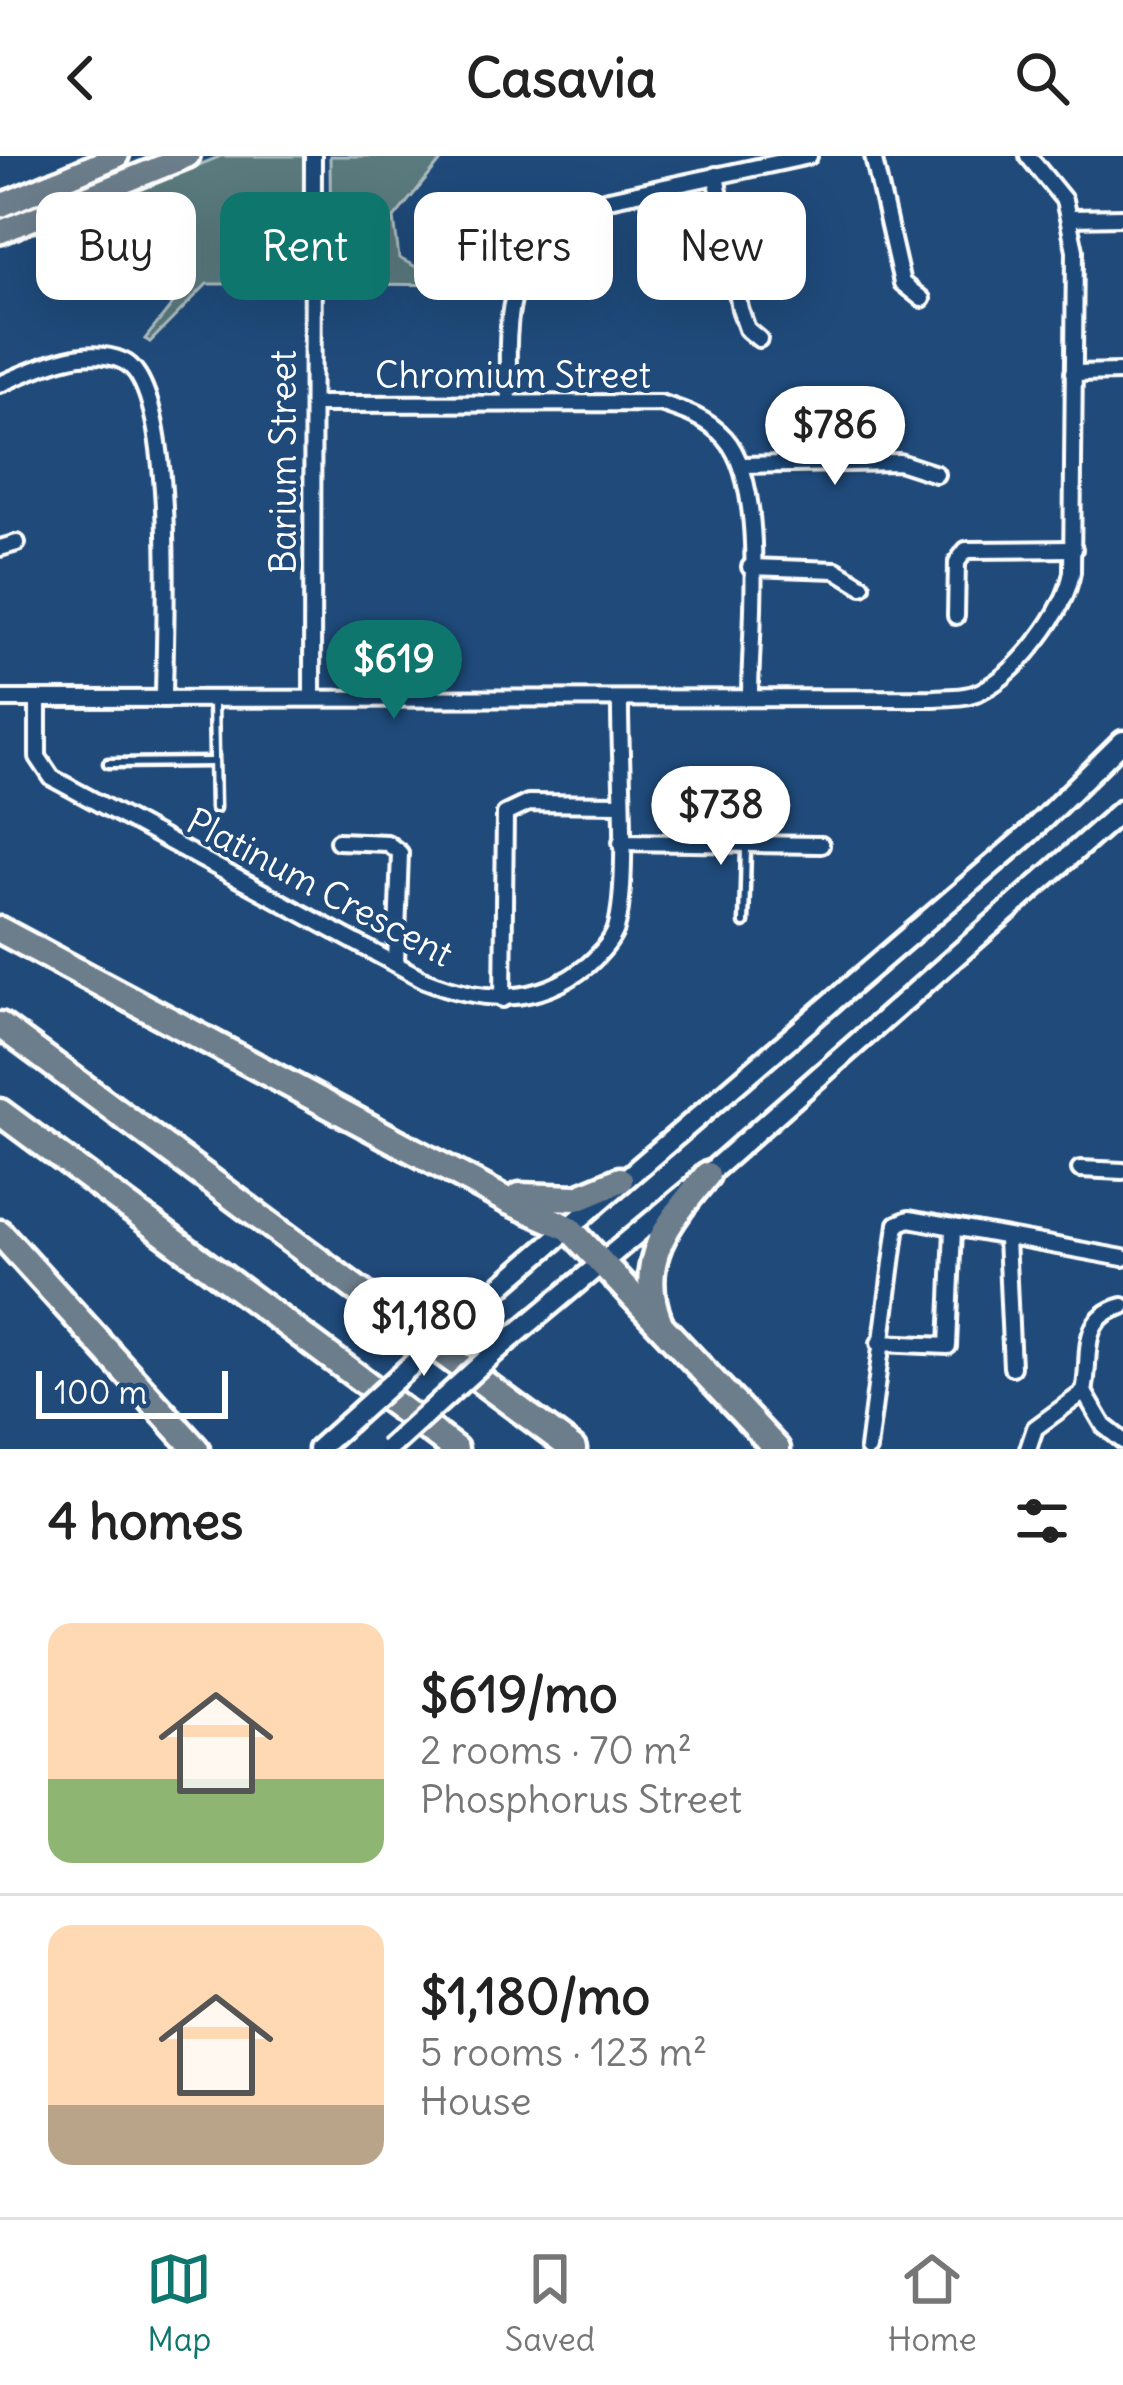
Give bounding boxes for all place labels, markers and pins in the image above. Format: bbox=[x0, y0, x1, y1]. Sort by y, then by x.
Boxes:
pin: $786 bbox=[764, 386, 906, 488]
pin: $619 bbox=[323, 620, 465, 722]
pin: $738 bbox=[650, 766, 792, 868]
pin: $1,180 bbox=[326, 1277, 522, 1379]

